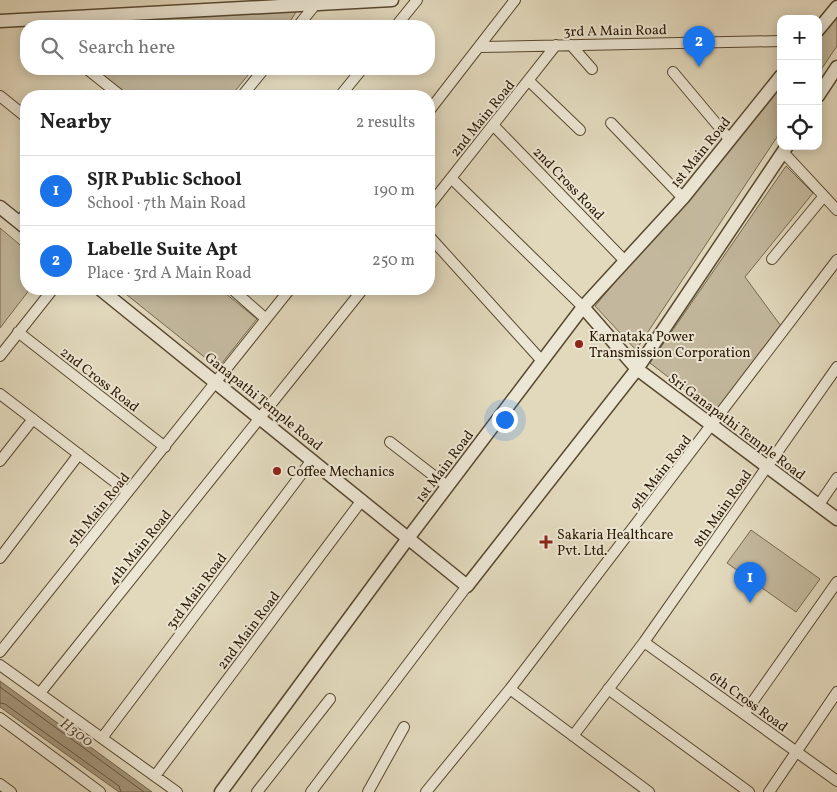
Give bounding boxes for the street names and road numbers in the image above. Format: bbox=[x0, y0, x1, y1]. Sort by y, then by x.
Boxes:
street label: 3rd A Main Road bbox=[563, 21, 667, 42]
street label: 2nd Main Road bbox=[446, 77, 520, 161]
street label: 1st Main Road bbox=[667, 113, 736, 192]
street label: 2nd Cross Road bbox=[528, 143, 608, 225]
street label: 2nd Cross Road bbox=[56, 343, 143, 417]
street label: Ganapathi Temple Road bbox=[200, 349, 326, 456]
street label: Sri Ganapathi Temple Road bbox=[664, 369, 809, 485]
street label: 1st Main Road bbox=[412, 427, 479, 507]
street label: 9th Main Road bbox=[626, 431, 697, 514]
street label: 8th Main Road bbox=[690, 466, 757, 551]
street label: 5th Main Road bbox=[64, 469, 135, 551]
street label: 4th Main Road bbox=[104, 506, 176, 589]
street label: 3rd Main Road bbox=[162, 550, 232, 634]
street label: 2nd Main Road bbox=[213, 588, 285, 674]
street label: 6th Cross Road bbox=[705, 667, 791, 737]

